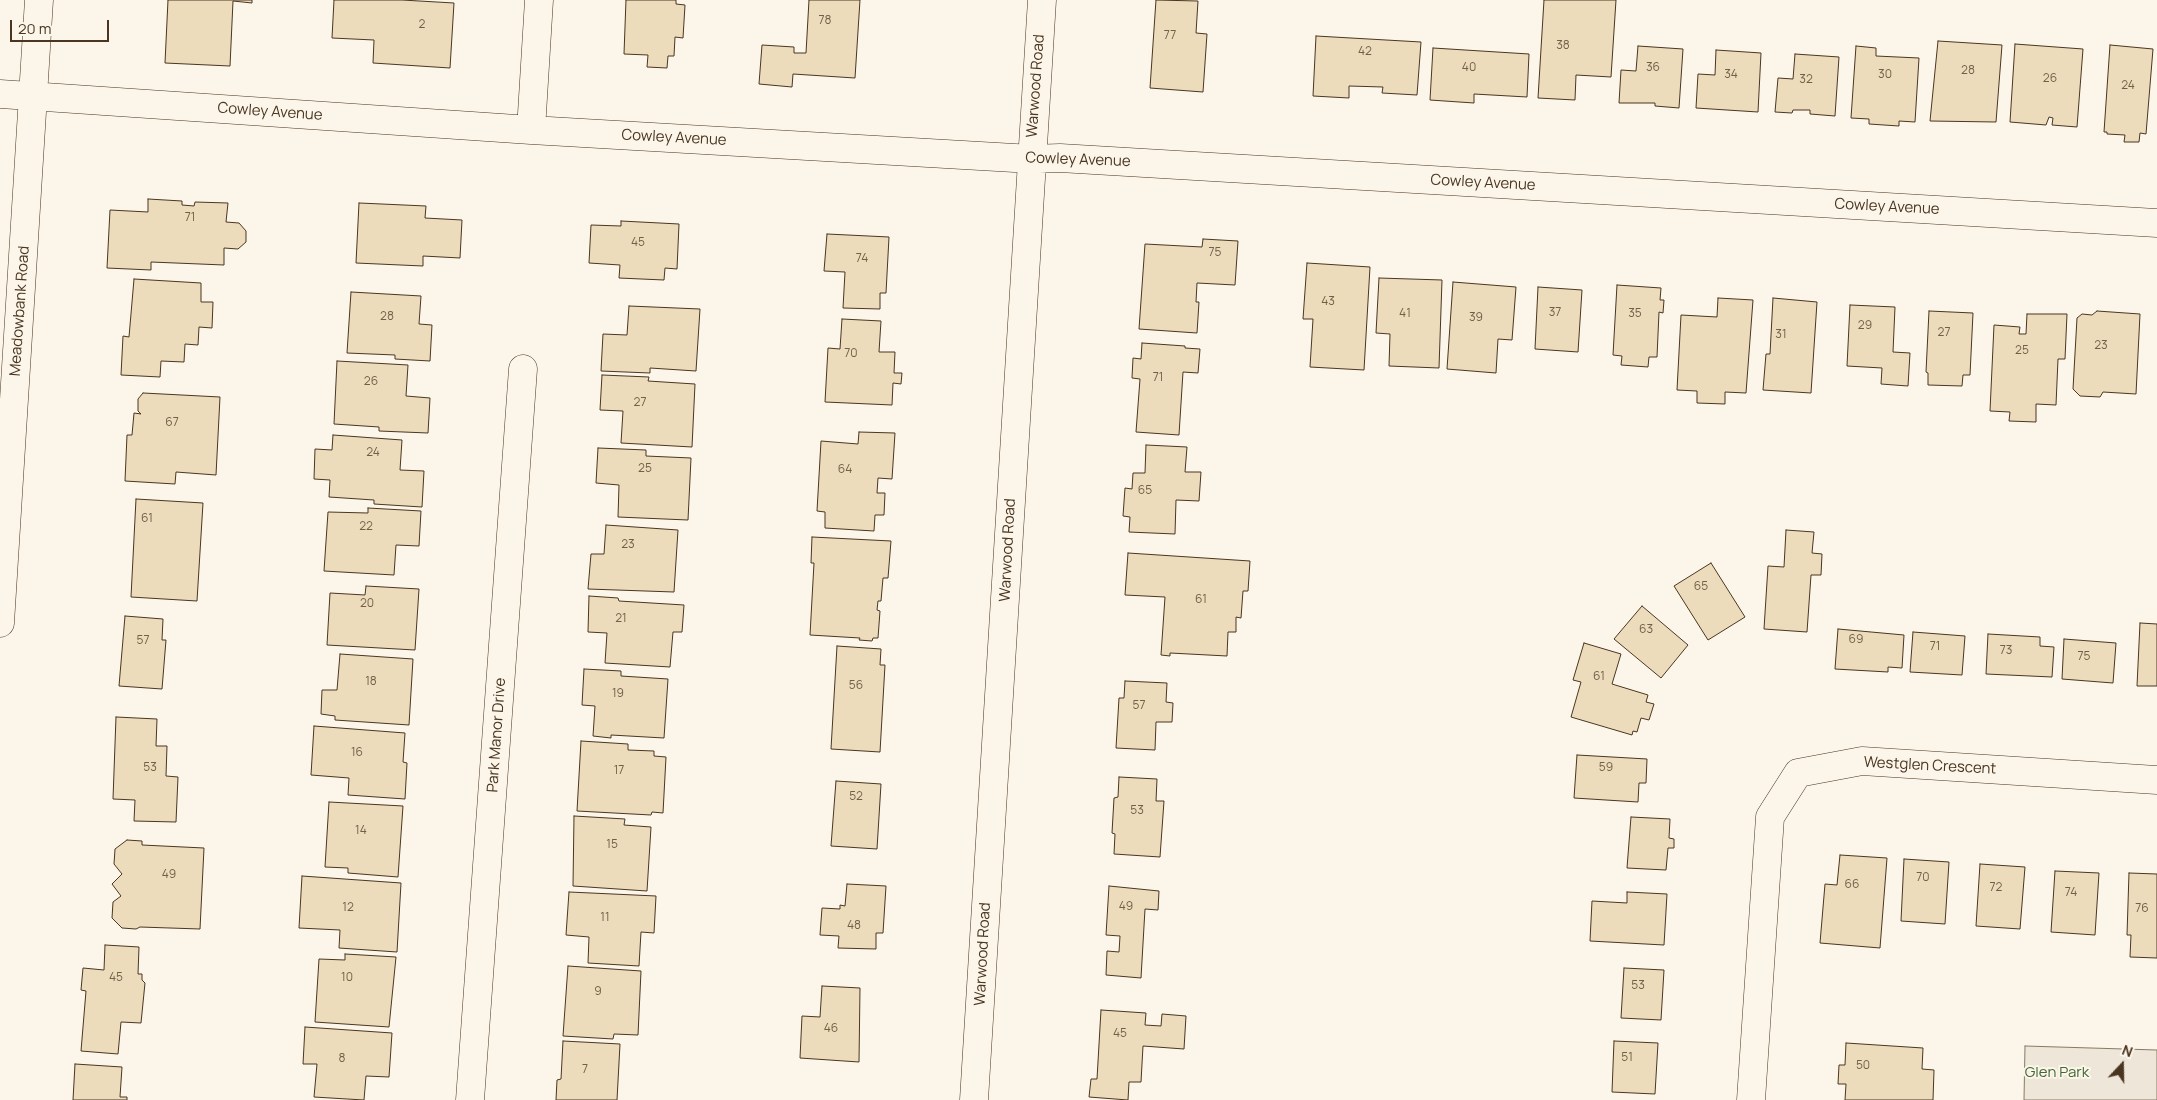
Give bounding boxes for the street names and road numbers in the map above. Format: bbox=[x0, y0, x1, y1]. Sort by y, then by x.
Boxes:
street label: Warwood Road bbox=[1023, 34, 1049, 138]
street label: Cowley Avenue bbox=[217, 99, 323, 125]
street label: Cowley Avenue bbox=[621, 126, 727, 150]
street label: Cowley Avenue bbox=[1025, 149, 1131, 171]
street label: Cowley Avenue bbox=[1430, 171, 1536, 195]
street label: Cowley Avenue bbox=[1834, 195, 1940, 219]
street label: Meadowbank Road bbox=[6, 245, 34, 377]
street label: Warwood Road bbox=[996, 498, 1020, 602]
street label: Park Manor Drive bbox=[484, 677, 510, 793]
street label: Westglen Crescent bbox=[1863, 754, 1997, 778]
street label: Warwood Road bbox=[971, 902, 995, 1006]

